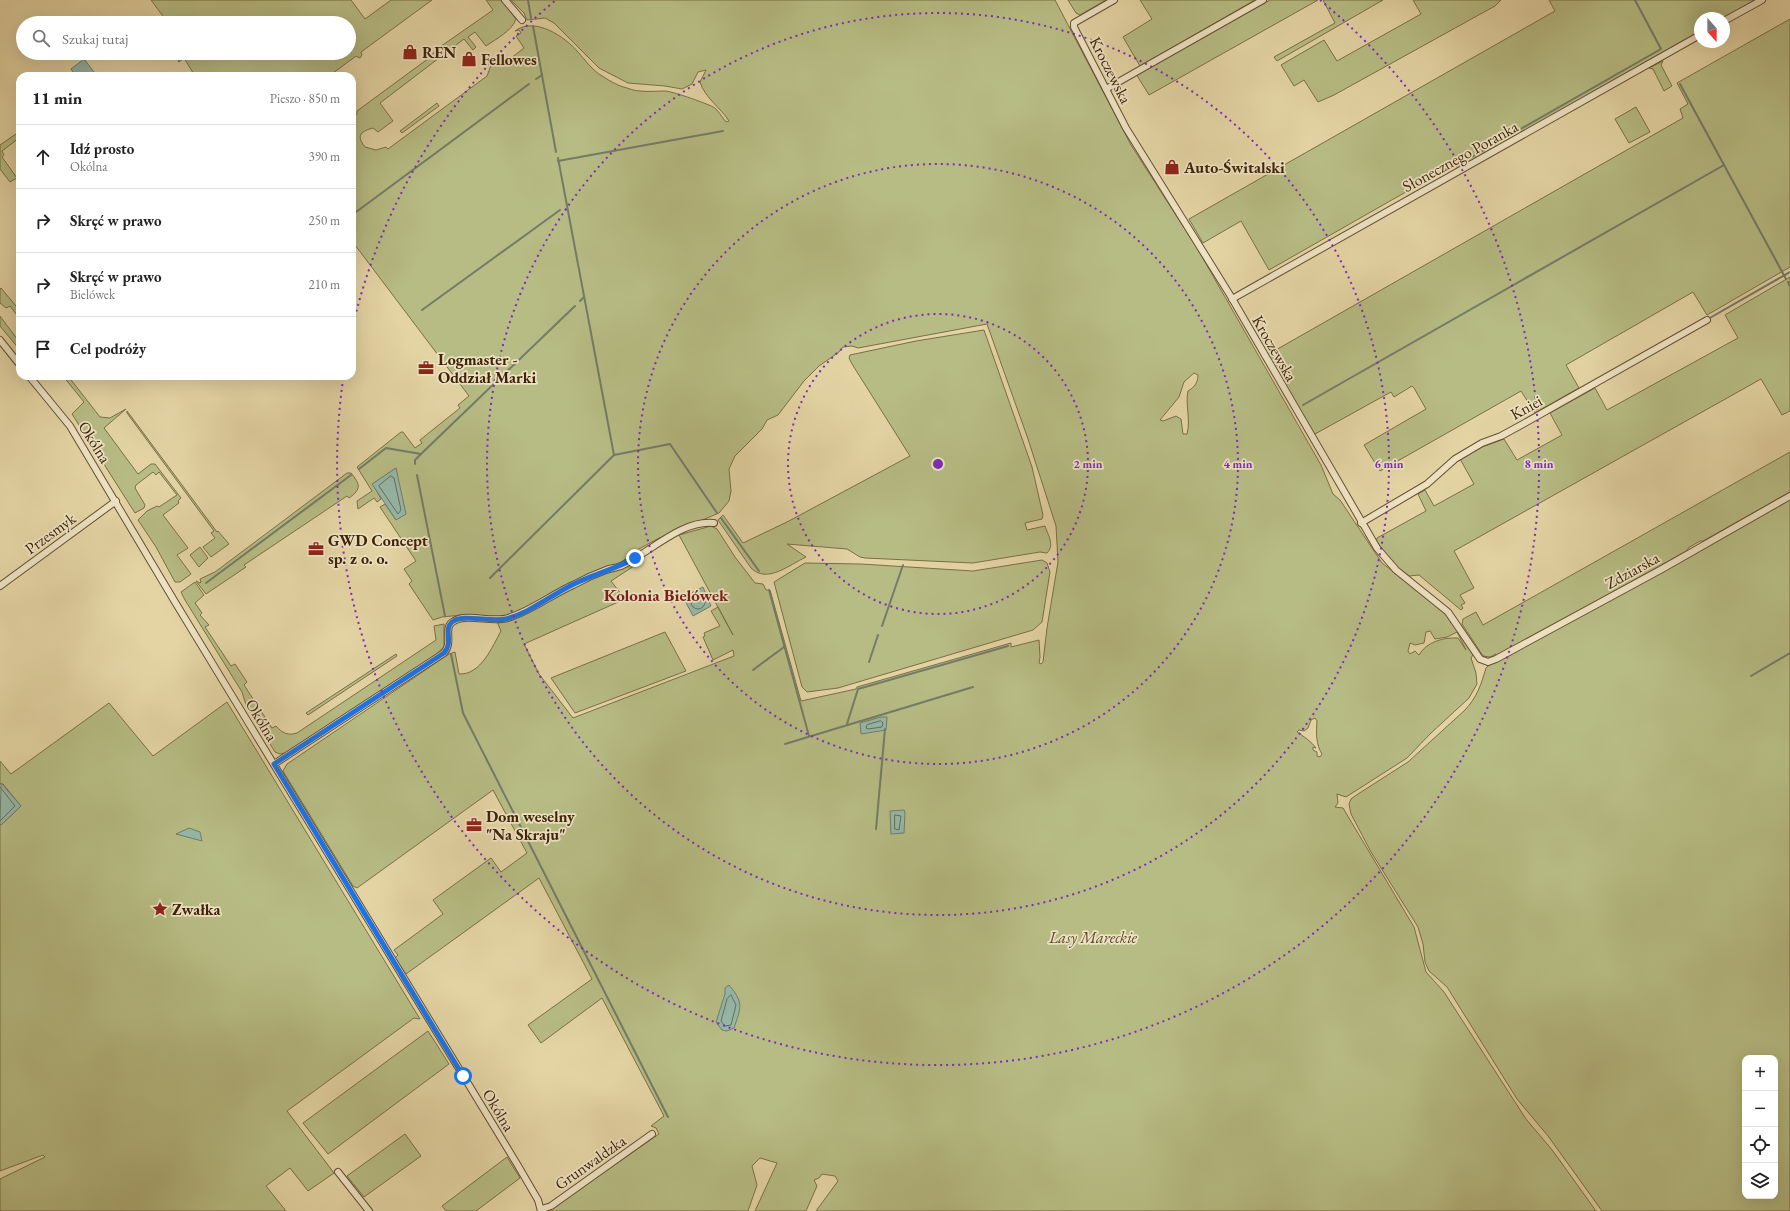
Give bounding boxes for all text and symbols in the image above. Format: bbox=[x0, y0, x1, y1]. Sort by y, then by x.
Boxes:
north arrow bbox=[1694, 12, 1730, 48]
search box bbox=[16, 16, 356, 60]
icon: search bbox=[30, 27, 52, 49]
text: Szukaj tutaj bbox=[62, 29, 128, 48]
street label: Kroczewska bbox=[1085, 33, 1137, 108]
place label: REN bbox=[422, 42, 456, 63]
shop icon: REN bbox=[401, 43, 419, 61]
place label: Fellowes bbox=[481, 49, 537, 70]
shop icon: Fellowes bbox=[460, 50, 478, 68]
text: 11 min bbox=[32, 87, 82, 109]
text: Pieszo · 850 m bbox=[270, 90, 340, 107]
street label: Słonecznego Poranka bbox=[1399, 116, 1522, 197]
text: Idź prosto bbox=[70, 139, 134, 158]
icon: ahead bbox=[32, 146, 54, 168]
text: 390 m bbox=[309, 148, 340, 165]
place label: Auto-Świtalski bbox=[1183, 157, 1285, 178]
text: Okólna bbox=[70, 158, 107, 175]
shop icon: Auto-Świtalski bbox=[1163, 158, 1181, 176]
icon: right bbox=[32, 210, 54, 232]
text: Skręć w prawo bbox=[70, 211, 162, 230]
text: 250 m bbox=[309, 212, 340, 229]
text: Skręć w prawo bbox=[70, 267, 162, 286]
icon: right bbox=[32, 274, 54, 296]
text: 210 m bbox=[309, 276, 340, 293]
text: Bielówek bbox=[70, 286, 115, 303]
street label: Kroczewska bbox=[1247, 312, 1302, 385]
icon: arrive bbox=[32, 338, 54, 360]
text: Cel podróży bbox=[70, 339, 146, 358]
place label: Logmaster - Oddział Marki bbox=[438, 349, 536, 388]
office icon: Logmaster - Oddział Marki bbox=[417, 359, 435, 377]
street label: Kniei bbox=[1507, 390, 1546, 425]
street label: Okólna bbox=[73, 417, 116, 468]
text: 2 min bbox=[1073, 456, 1103, 472]
text: 4 min bbox=[1223, 456, 1253, 472]
text: 6 min bbox=[1374, 456, 1404, 472]
text: 8 min bbox=[1524, 456, 1554, 472]
centre of rings bbox=[931, 457, 945, 471]
street label: Przesmyk bbox=[21, 508, 80, 559]
place label: GWD Concept sp. z o. o. bbox=[328, 530, 428, 569]
office icon: GWD Concept sp. z o. o. bbox=[307, 540, 325, 558]
street label: Zdziarska bbox=[1602, 547, 1663, 594]
route end bbox=[626, 549, 644, 567]
district label: Kolonia Bielówek bbox=[604, 584, 729, 606]
street label: Okólna bbox=[241, 695, 283, 746]
place label: Dom weselny "Na Skraju" bbox=[486, 806, 575, 845]
office icon: Dom weselny "Na Skraju" bbox=[465, 816, 483, 834]
place label: Zwałka bbox=[172, 899, 222, 920]
place icon: Zwałka bbox=[151, 900, 169, 918]
park label: Lasy Mareckie bbox=[1048, 927, 1138, 948]
map controls bbox=[1742, 1055, 1778, 1199]
button: + bbox=[1742, 1055, 1778, 1091]
route start bbox=[454, 1067, 472, 1085]
street label: Okólna bbox=[478, 1085, 520, 1136]
button: − bbox=[1742, 1091, 1778, 1127]
button: locate bbox=[1742, 1127, 1778, 1163]
street label: Grunwaldzka bbox=[550, 1130, 631, 1195]
button: layers bbox=[1742, 1163, 1778, 1199]

